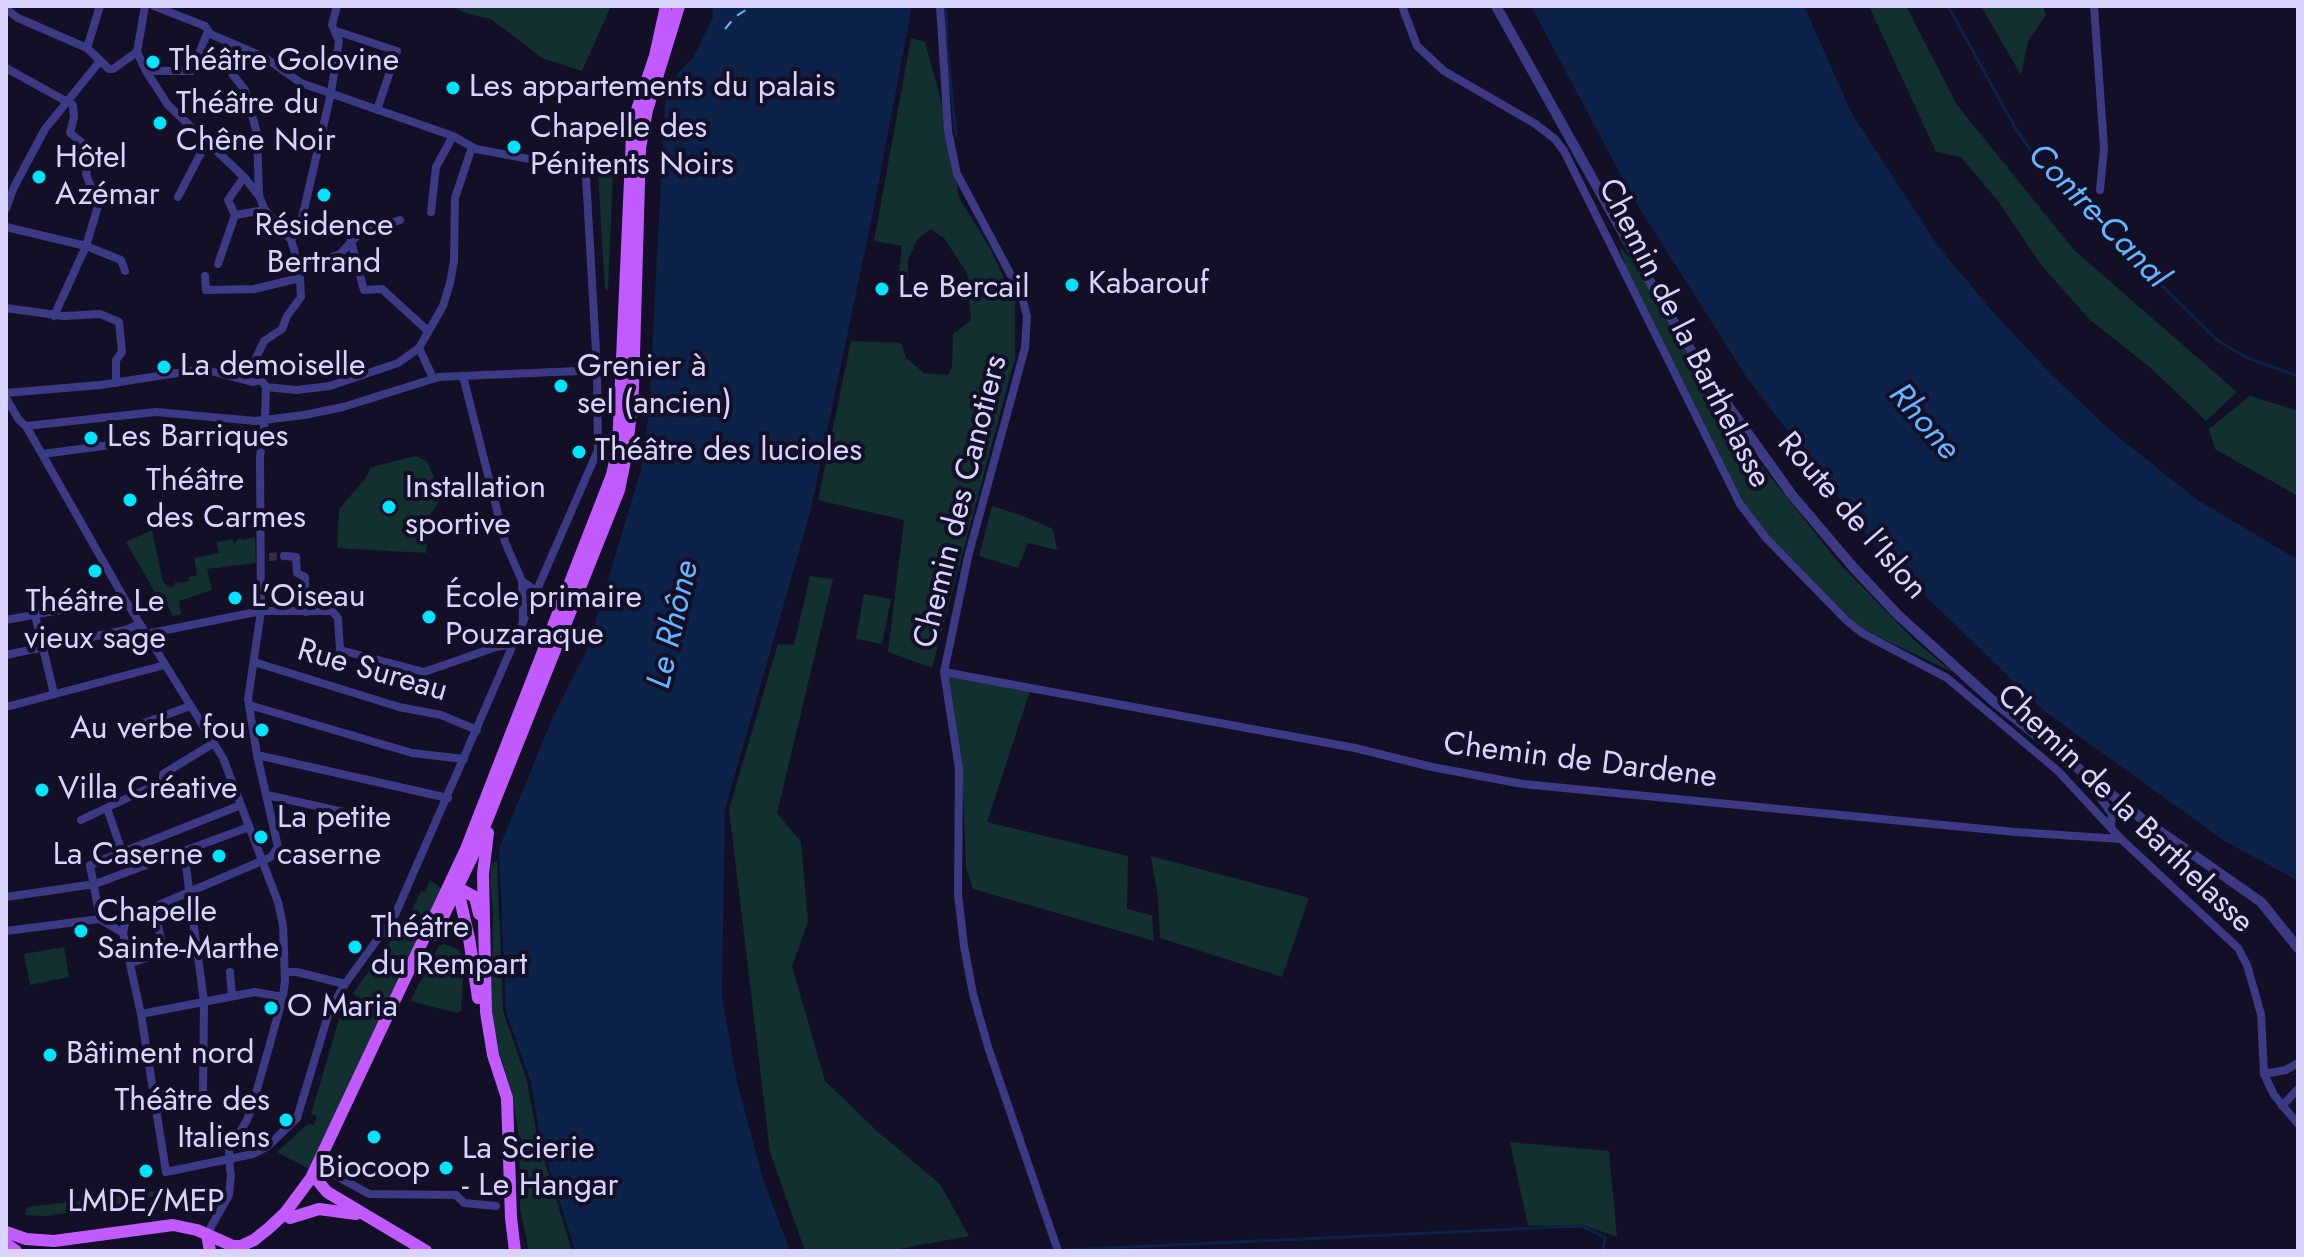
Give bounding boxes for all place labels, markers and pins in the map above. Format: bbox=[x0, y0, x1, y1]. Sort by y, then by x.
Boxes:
place label: Théâtre Golovine bbox=[169, 43, 399, 81]
marker: Théâtre Golovine bbox=[144, 53, 162, 71]
place label: Les appartements du palais bbox=[469, 69, 835, 107]
marker: Les appartements du palais bbox=[444, 79, 462, 97]
place label: Théâtre du Chêne Noir bbox=[176, 86, 336, 161]
place label: Chapelle des Pénitents Noirs bbox=[530, 110, 734, 185]
marker: Théâtre du Chêne Noir bbox=[151, 114, 169, 132]
marker: Chapelle des Pénitents Noirs bbox=[505, 138, 523, 156]
place label: Hôtel Azémar bbox=[55, 140, 160, 215]
marker: Hôtel Azémar bbox=[30, 168, 48, 186]
marker: Résidence Bertrand bbox=[315, 186, 333, 204]
place label: Résidence Bertrand bbox=[255, 208, 393, 283]
place label: Kabarouf bbox=[1088, 266, 1209, 304]
place label: Le Bercail bbox=[898, 270, 1030, 308]
marker: Kabarouf bbox=[1063, 276, 1081, 294]
marker: Le Bercail bbox=[873, 280, 891, 298]
place label: La demoiselle bbox=[180, 348, 365, 386]
place label: Grenier à sel (ancien) bbox=[577, 349, 732, 424]
marker: La demoiselle bbox=[155, 358, 173, 376]
marker: Grenier à sel (ancien) bbox=[552, 377, 570, 395]
place label: Les Barriques bbox=[107, 419, 288, 457]
marker: Les Barriques bbox=[82, 429, 100, 447]
place label: Théâtre des lucioles bbox=[595, 433, 862, 471]
marker: Théâtre des lucioles bbox=[570, 443, 588, 461]
place label: Théâtre des Carmes bbox=[146, 463, 306, 538]
place label: Installation sportive bbox=[405, 470, 546, 545]
marker: Théâtre des Carmes bbox=[121, 491, 139, 509]
marker: Installation sportive bbox=[380, 498, 398, 516]
marker: Théâtre Le vieux sage bbox=[86, 562, 104, 580]
place label: L’Oiseau bbox=[251, 579, 366, 617]
place label: École primaire Pouzaraque bbox=[445, 580, 642, 655]
place label: Théâtre Le vieux sage bbox=[24, 584, 166, 659]
marker: L’Oiseau bbox=[226, 589, 244, 607]
marker: École primaire Pouzaraque bbox=[420, 608, 438, 626]
place label: Au verbe fou bbox=[70, 711, 246, 749]
marker: Au verbe fou bbox=[253, 721, 271, 739]
place label: Villa Créative bbox=[58, 771, 238, 809]
marker: Villa Créative bbox=[33, 781, 51, 799]
place label: La petite caserne bbox=[277, 800, 391, 875]
marker: La petite caserne bbox=[252, 828, 270, 846]
place label: La Caserne bbox=[53, 837, 203, 875]
marker: La Caserne bbox=[210, 847, 228, 865]
place label: Chapelle Sainte-Marthe bbox=[97, 894, 279, 969]
place label: Théâtre du Rempart bbox=[371, 910, 527, 985]
marker: Chapelle Sainte-Marthe bbox=[72, 922, 90, 940]
marker: Théâtre du Rempart bbox=[346, 938, 364, 956]
place label: O Maria bbox=[287, 989, 398, 1027]
marker: O Maria bbox=[262, 999, 280, 1017]
place label: Bâtiment nord bbox=[66, 1036, 254, 1074]
marker: Bâtiment nord bbox=[41, 1046, 59, 1064]
place label: Théâtre des Italiens bbox=[114, 1083, 270, 1158]
marker: Théâtre des Italiens bbox=[277, 1111, 295, 1129]
marker: Biocoop bbox=[365, 1128, 383, 1146]
place label: La Scierie - Le Hangar bbox=[462, 1131, 618, 1206]
place label: Biocoop bbox=[318, 1150, 430, 1188]
marker: La Scierie - Le Hangar bbox=[437, 1159, 455, 1177]
marker: LMDE/MEP bbox=[137, 1162, 155, 1180]
place label: LMDE/MEP bbox=[67, 1184, 225, 1222]

